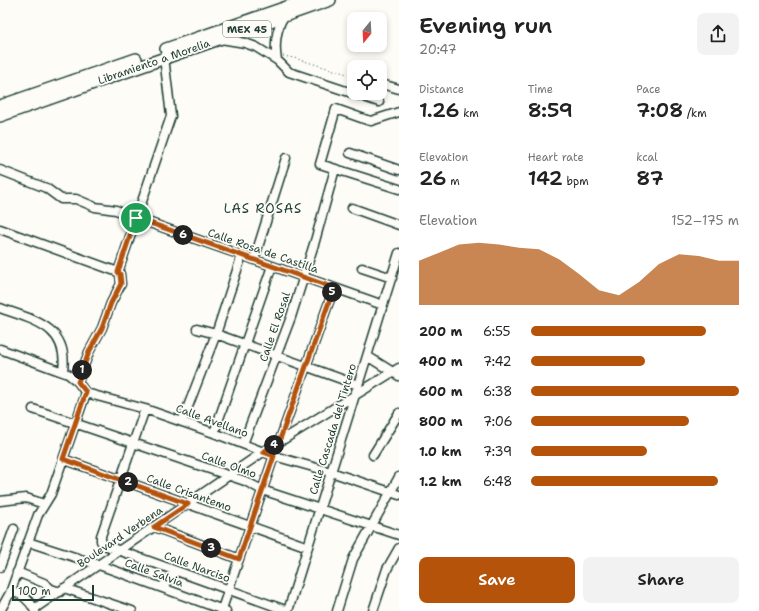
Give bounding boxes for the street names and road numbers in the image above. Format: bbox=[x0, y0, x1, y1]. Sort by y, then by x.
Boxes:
road number: MEX 45 bbox=[223, 21, 271, 37]
street label: Libramiento a Morelia bbox=[96, 36, 212, 88]
street label: Calle Rosa de Castilla bbox=[206, 225, 320, 277]
street label: Calle El Rosal bbox=[256, 289, 294, 364]
street label: Calle Cascada del Tintero bbox=[306, 361, 360, 496]
street label: Calle Avellano bbox=[174, 401, 251, 441]
street label: Calle Olmo bbox=[199, 448, 259, 482]
street label: Calle Crisantemo bbox=[144, 471, 234, 515]
street label: Boulevard Verbena bbox=[74, 503, 166, 571]
street label: Calle Narciso bbox=[162, 548, 233, 586]
street label: Calle Salvia bbox=[123, 555, 186, 591]

